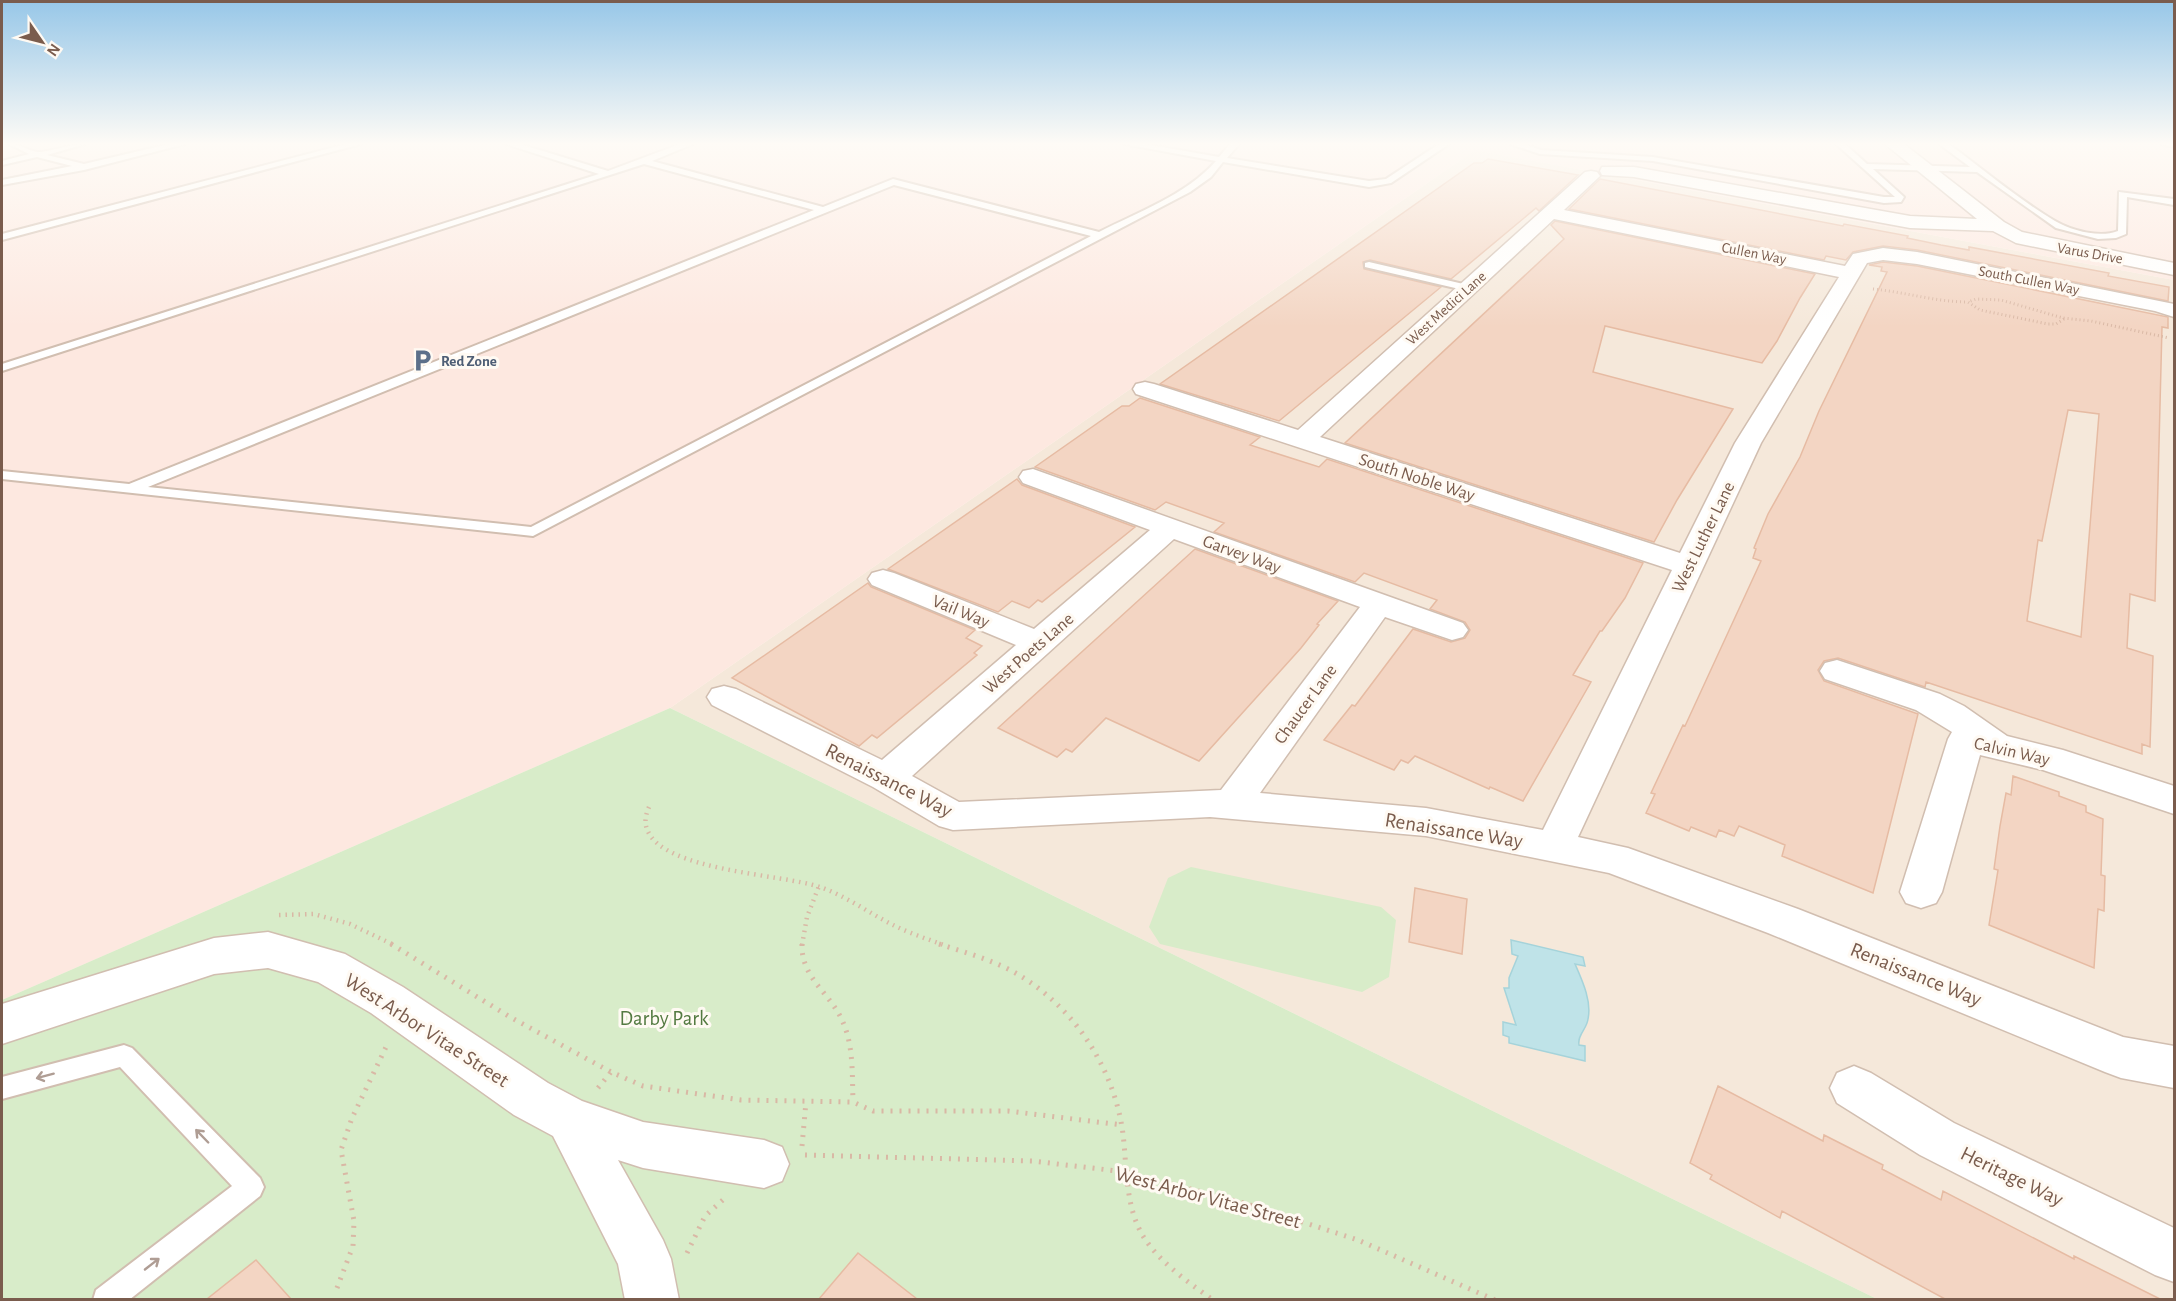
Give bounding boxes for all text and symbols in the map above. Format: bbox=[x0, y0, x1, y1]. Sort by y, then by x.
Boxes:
north arrow bbox=[12, 12, 72, 72]
text: N bbox=[44, 41, 63, 59]
street label: Cullen Way bbox=[1720, 240, 1788, 267]
street label: Varus Drive bbox=[2056, 240, 2124, 267]
street label: South Cullen Way bbox=[1977, 263, 2081, 298]
street label: West Medici Lane bbox=[1403, 269, 1489, 348]
parking icon: Red Zone bbox=[410, 348, 436, 374]
place label: Red Zone bbox=[441, 354, 497, 369]
street label: South Noble Way bbox=[1356, 451, 1477, 505]
street label: West Luther Lane bbox=[1669, 479, 1739, 596]
street label: Garvey Way bbox=[1200, 532, 1284, 578]
street label: Vail Way bbox=[929, 592, 992, 632]
street label: West Poets Lane bbox=[980, 610, 1077, 698]
street label: Chaucer Lane bbox=[1271, 662, 1341, 748]
street label: Calvin Way bbox=[1972, 735, 2052, 769]
street label: Renaissance Way bbox=[822, 739, 956, 821]
street label: Renaissance Way bbox=[1383, 809, 1524, 852]
street label: Renaissance Way bbox=[1847, 939, 1984, 1010]
street label: West Arbor Vitae Street bbox=[341, 970, 513, 1091]
park label: Darby Park bbox=[619, 1008, 709, 1029]
one-way arrow bbox=[35, 1071, 54, 1082]
one-way arrow bbox=[195, 1129, 209, 1144]
street label: Heritage Way bbox=[1957, 1143, 2066, 1210]
street label: West Arbor Vitae Street bbox=[1113, 1163, 1303, 1232]
one-way arrow bbox=[144, 1257, 160, 1270]

